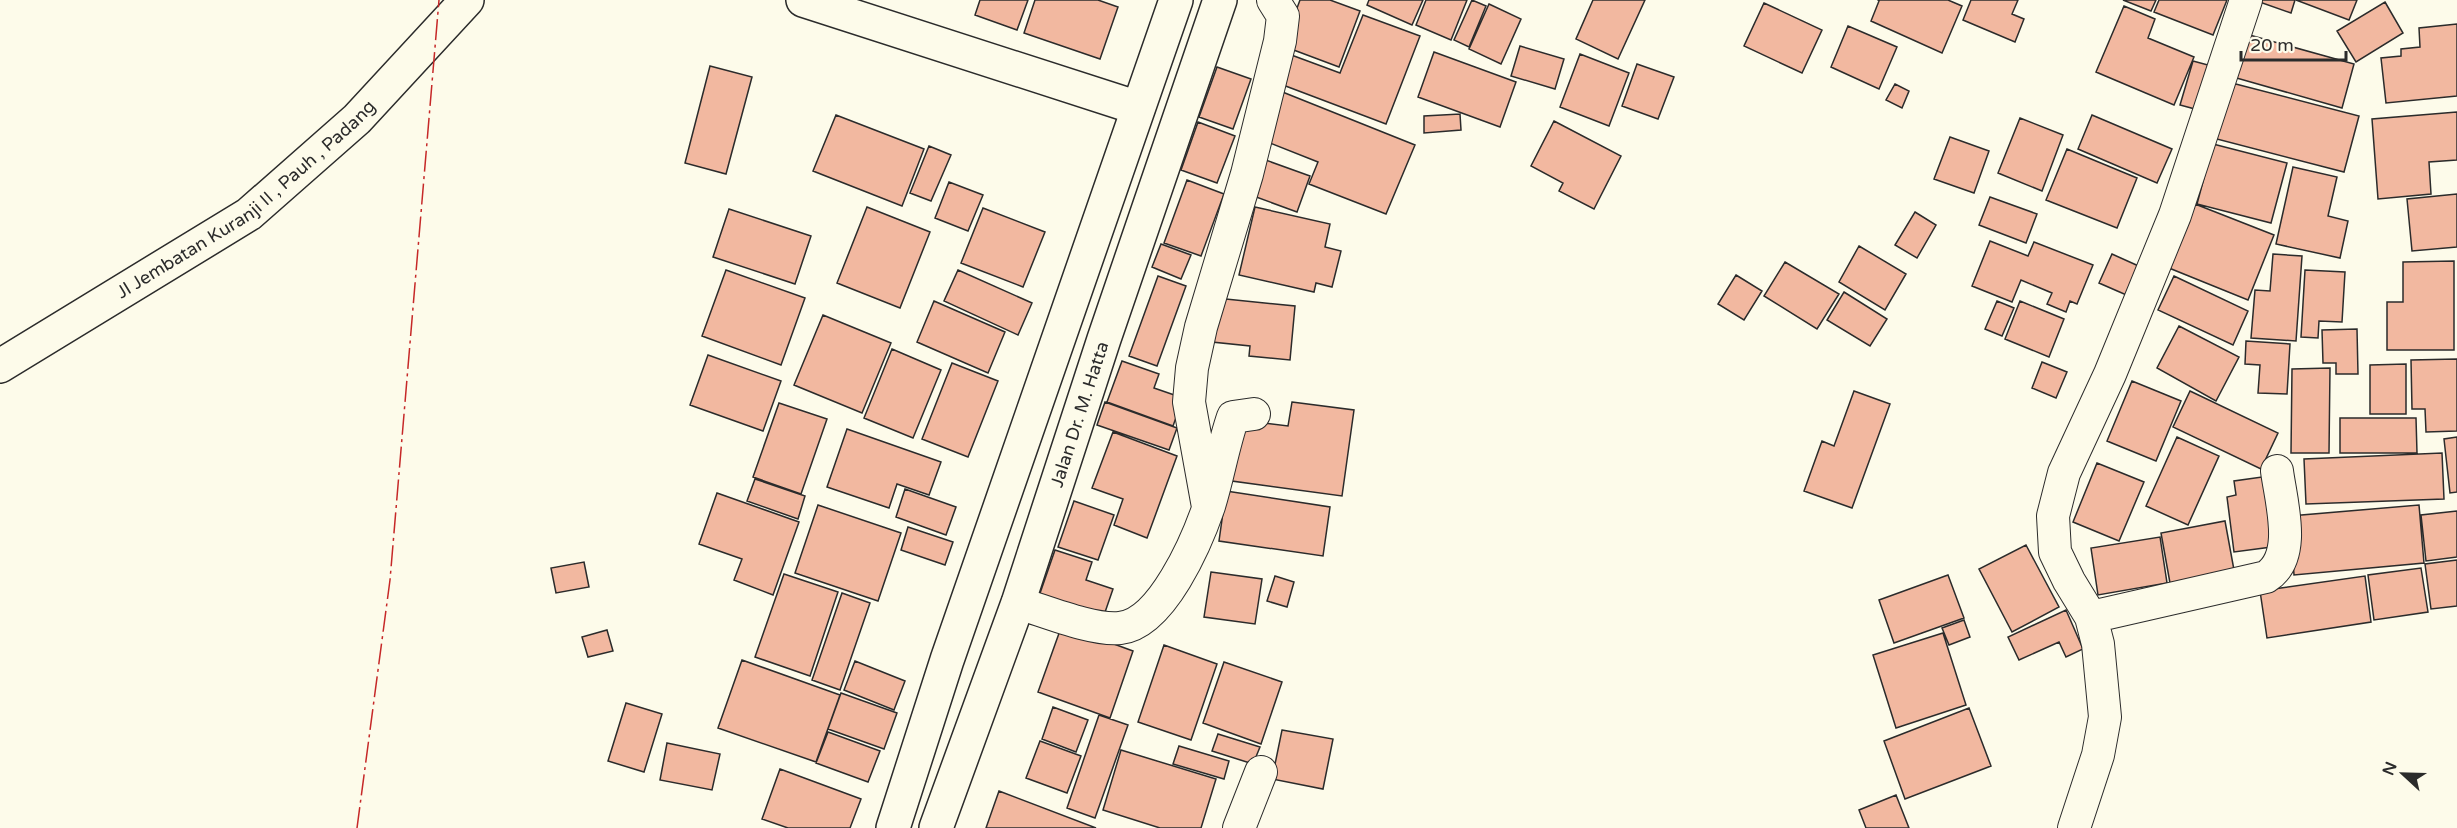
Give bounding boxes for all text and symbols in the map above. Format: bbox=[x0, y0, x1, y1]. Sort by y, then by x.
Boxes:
scale bar bbox=[2241, 24, 2346, 62]
text: 20 m bbox=[2250, 34, 2294, 56]
street label: Jl Jembatan Kuranji II , Pauh , Padang bbox=[112, 95, 380, 303]
street label: Jalan Dr. M. Hatta bbox=[1045, 339, 1113, 490]
north arrow bbox=[2373, 744, 2433, 804]
text: N bbox=[2378, 759, 2402, 778]

